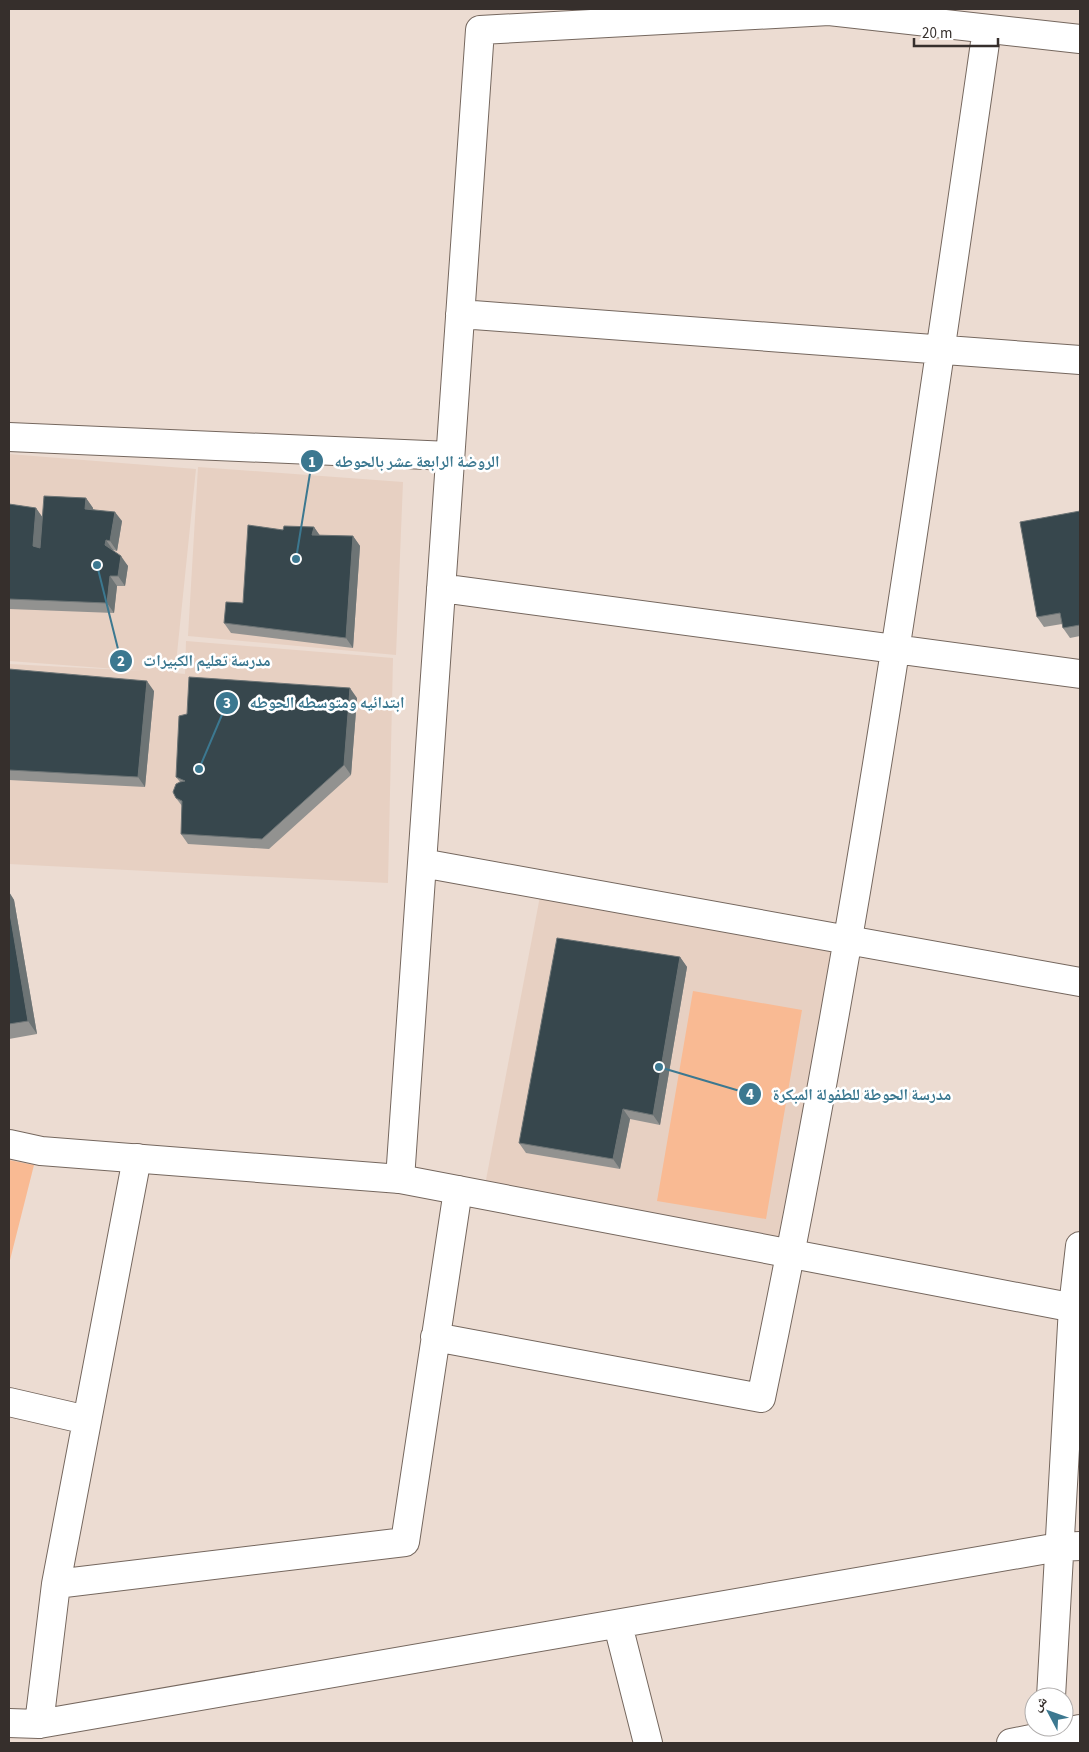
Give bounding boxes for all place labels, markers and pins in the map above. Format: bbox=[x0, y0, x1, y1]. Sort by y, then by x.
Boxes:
callout: الروضة الرابعة عشر بالحوطه bbox=[299, 446, 509, 477]
callout: مدرسة تعليم الكبيرات bbox=[109, 645, 281, 676]
callout: ابتدائيه ومتوسطه الحوطه bbox=[214, 687, 414, 718]
callout: مدرسة الحوطة للطفولة المبكرة bbox=[738, 1079, 961, 1110]

